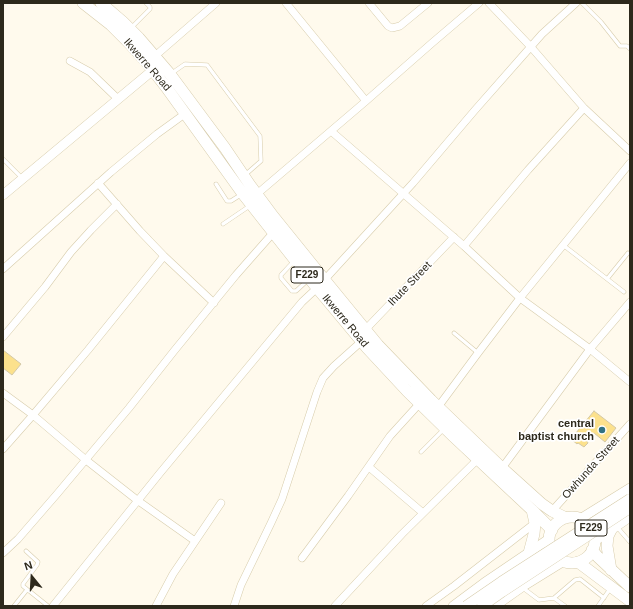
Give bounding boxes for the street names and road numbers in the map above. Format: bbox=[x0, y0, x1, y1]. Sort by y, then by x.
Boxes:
street label: Ikwerre Road bbox=[121, 36, 173, 94]
street label: Ihute Street bbox=[386, 259, 434, 309]
road number: F229 bbox=[291, 267, 323, 283]
street label: Ikwerre Road bbox=[319, 292, 371, 350]
street label: Owhunda Street bbox=[559, 434, 623, 502]
road number: F229 bbox=[575, 520, 607, 536]

